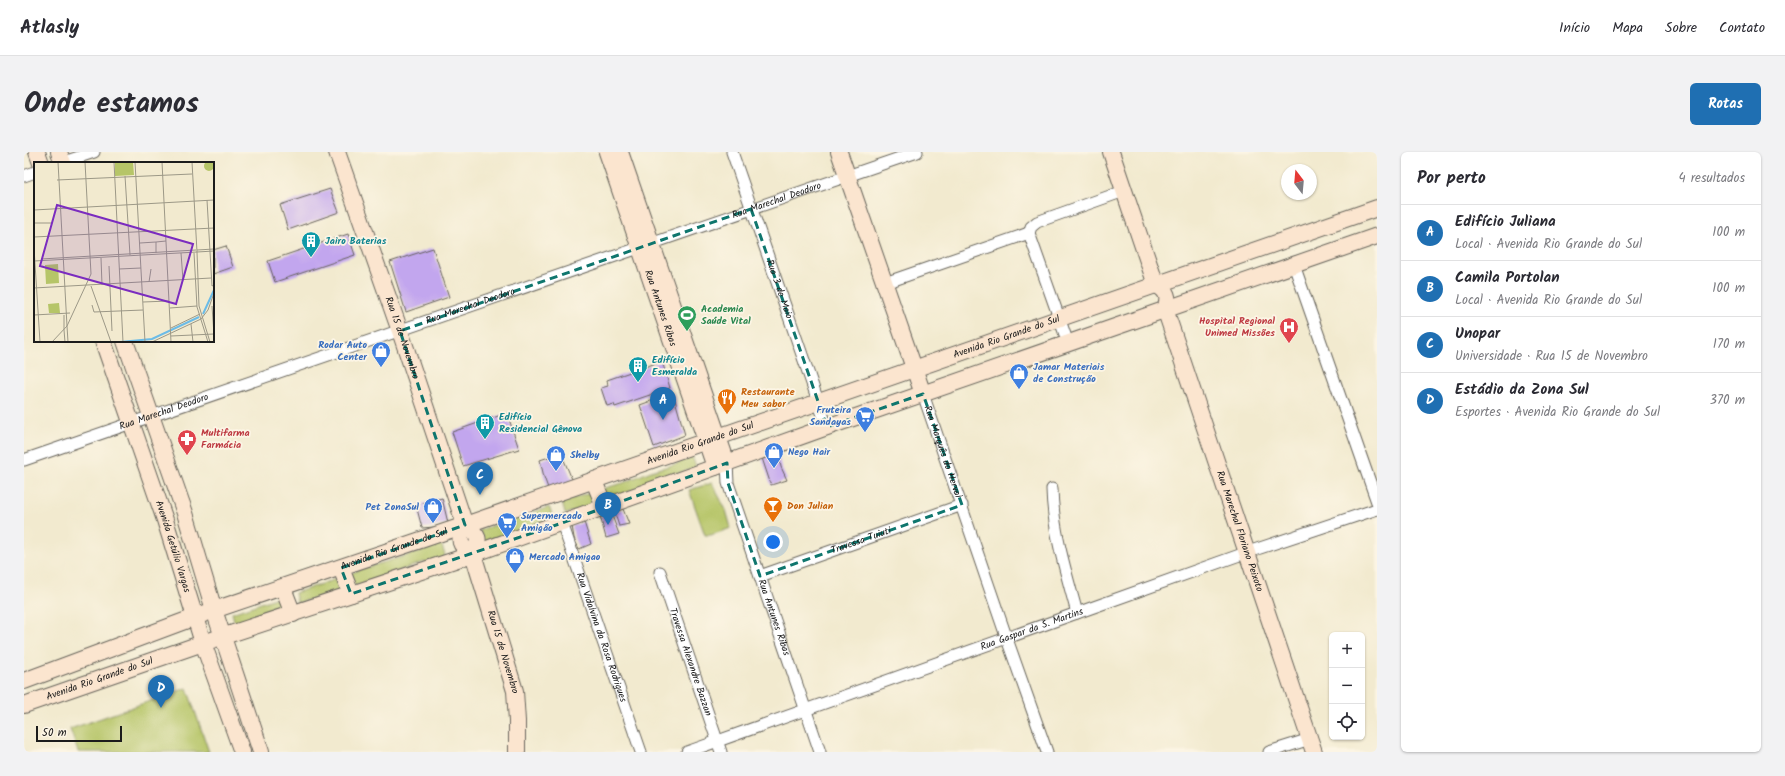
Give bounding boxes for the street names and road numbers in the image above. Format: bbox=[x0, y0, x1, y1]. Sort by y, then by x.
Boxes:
street label: Rua Marechal Deodoro bbox=[730, 177, 824, 223]
street label: Rua 3 de Maio bbox=[762, 257, 797, 321]
street label: Rua Antunes Ribas bbox=[640, 268, 681, 349]
street label: Rua Marechal Deodoro bbox=[423, 283, 518, 329]
street label: Rua 15 de Novembro bbox=[380, 294, 424, 382]
street label: Avenida Rio Grande do Sul bbox=[951, 311, 1063, 363]
street label: Rua Marechal Deodoro bbox=[117, 389, 211, 435]
street label: Rua Marquês do Herval bbox=[919, 403, 966, 501]
street label: Avenida Rio Grande do Sul bbox=[645, 417, 756, 469]
street label: Rua Marechal Floriano Peixoto bbox=[1212, 468, 1268, 594]
street label: Avenida Getúlio Vargas bbox=[151, 498, 195, 595]
street label: Travessa Tuiuti bbox=[829, 522, 894, 559]
street label: Avenida Rio Grande do Sul bbox=[338, 523, 450, 575]
street label: Rua Vidalvina da Rosa Rodrigues bbox=[572, 570, 632, 705]
street label: Rua Antunes Ribas bbox=[753, 577, 795, 659]
street label: Rua Gaspar da S. Martins bbox=[978, 603, 1086, 655]
street label: Travessa Alexandre Bazzan bbox=[665, 606, 716, 718]
street label: Rua 15 de Novembro bbox=[483, 608, 523, 694]
street label: Avenida Rio Grande do Sul bbox=[44, 653, 156, 705]

